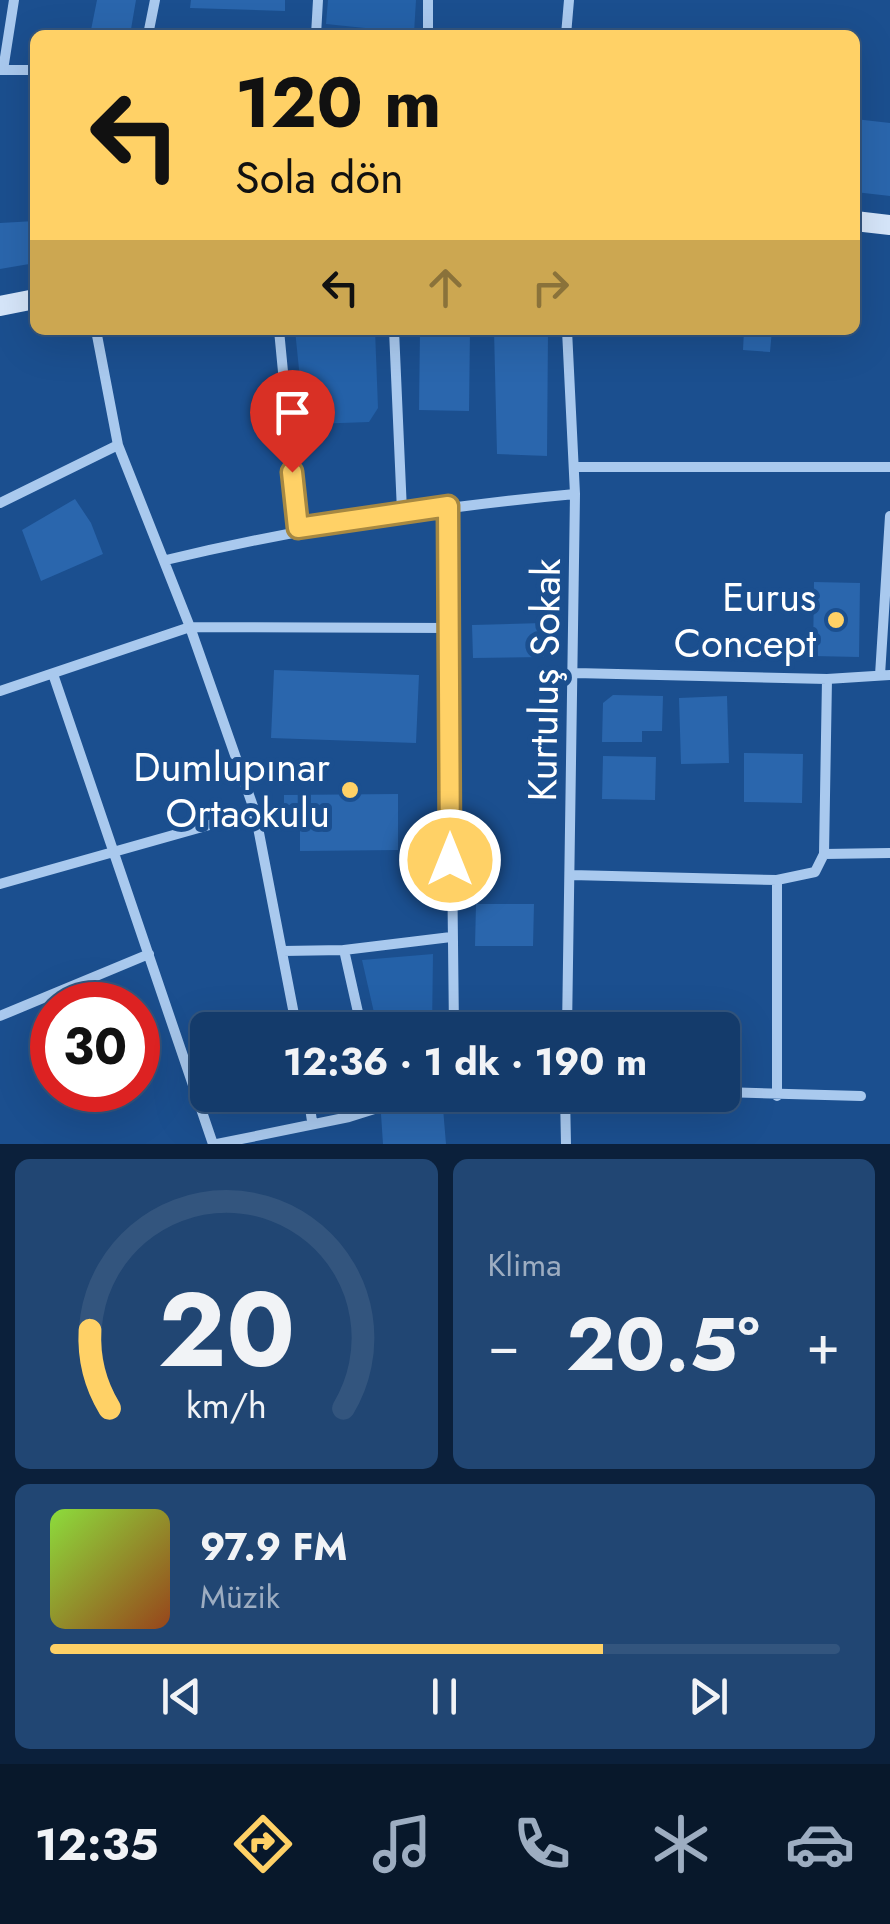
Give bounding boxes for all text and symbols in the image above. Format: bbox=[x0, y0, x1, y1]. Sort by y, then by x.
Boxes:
text: 120 m bbox=[235, 52, 441, 153]
icon: left bbox=[70, 70, 200, 200]
text: Sola dön bbox=[235, 145, 404, 210]
icon: left bbox=[313, 260, 368, 315]
icon: ahead bbox=[418, 260, 473, 315]
icon: right bbox=[523, 260, 578, 315]
pin bbox=[250, 370, 335, 473]
icon: arrive bbox=[265, 385, 320, 440]
street label: Kurtuluş Sokak bbox=[513, 557, 575, 802]
place label: Eurus Concept bbox=[674, 568, 816, 672]
marker: Eurus Concept bbox=[825, 609, 847, 631]
place label: Dumlupınar Ortaokulu bbox=[133, 738, 330, 842]
marker: Dumlupınar Ortaokulu bbox=[339, 779, 361, 801]
position arrow bbox=[398, 808, 502, 912]
speed limit sign: 30 bbox=[30, 982, 160, 1112]
text: 12:36 · 1 dk · 190 m bbox=[283, 1034, 647, 1089]
text: Klima bbox=[488, 1242, 562, 1288]
text: 20 bbox=[158, 1255, 295, 1405]
text: 20.5° bbox=[566, 1290, 760, 1398]
text: − bbox=[488, 1305, 520, 1385]
text: + bbox=[806, 1305, 840, 1385]
text: km/h bbox=[186, 1380, 267, 1431]
text: 97.9 FM bbox=[200, 1519, 347, 1574]
text: Müzik bbox=[200, 1574, 280, 1620]
icon: previous bbox=[154, 1669, 209, 1724]
icon: pause bbox=[417, 1669, 472, 1724]
icon: next bbox=[681, 1669, 736, 1724]
icon: directions bbox=[228, 1809, 298, 1879]
icon: music bbox=[367, 1809, 437, 1879]
icon: phone bbox=[507, 1809, 577, 1879]
icon: climate bbox=[646, 1809, 716, 1879]
icon: car bbox=[785, 1809, 855, 1879]
text: 12:35 bbox=[35, 1812, 159, 1877]

